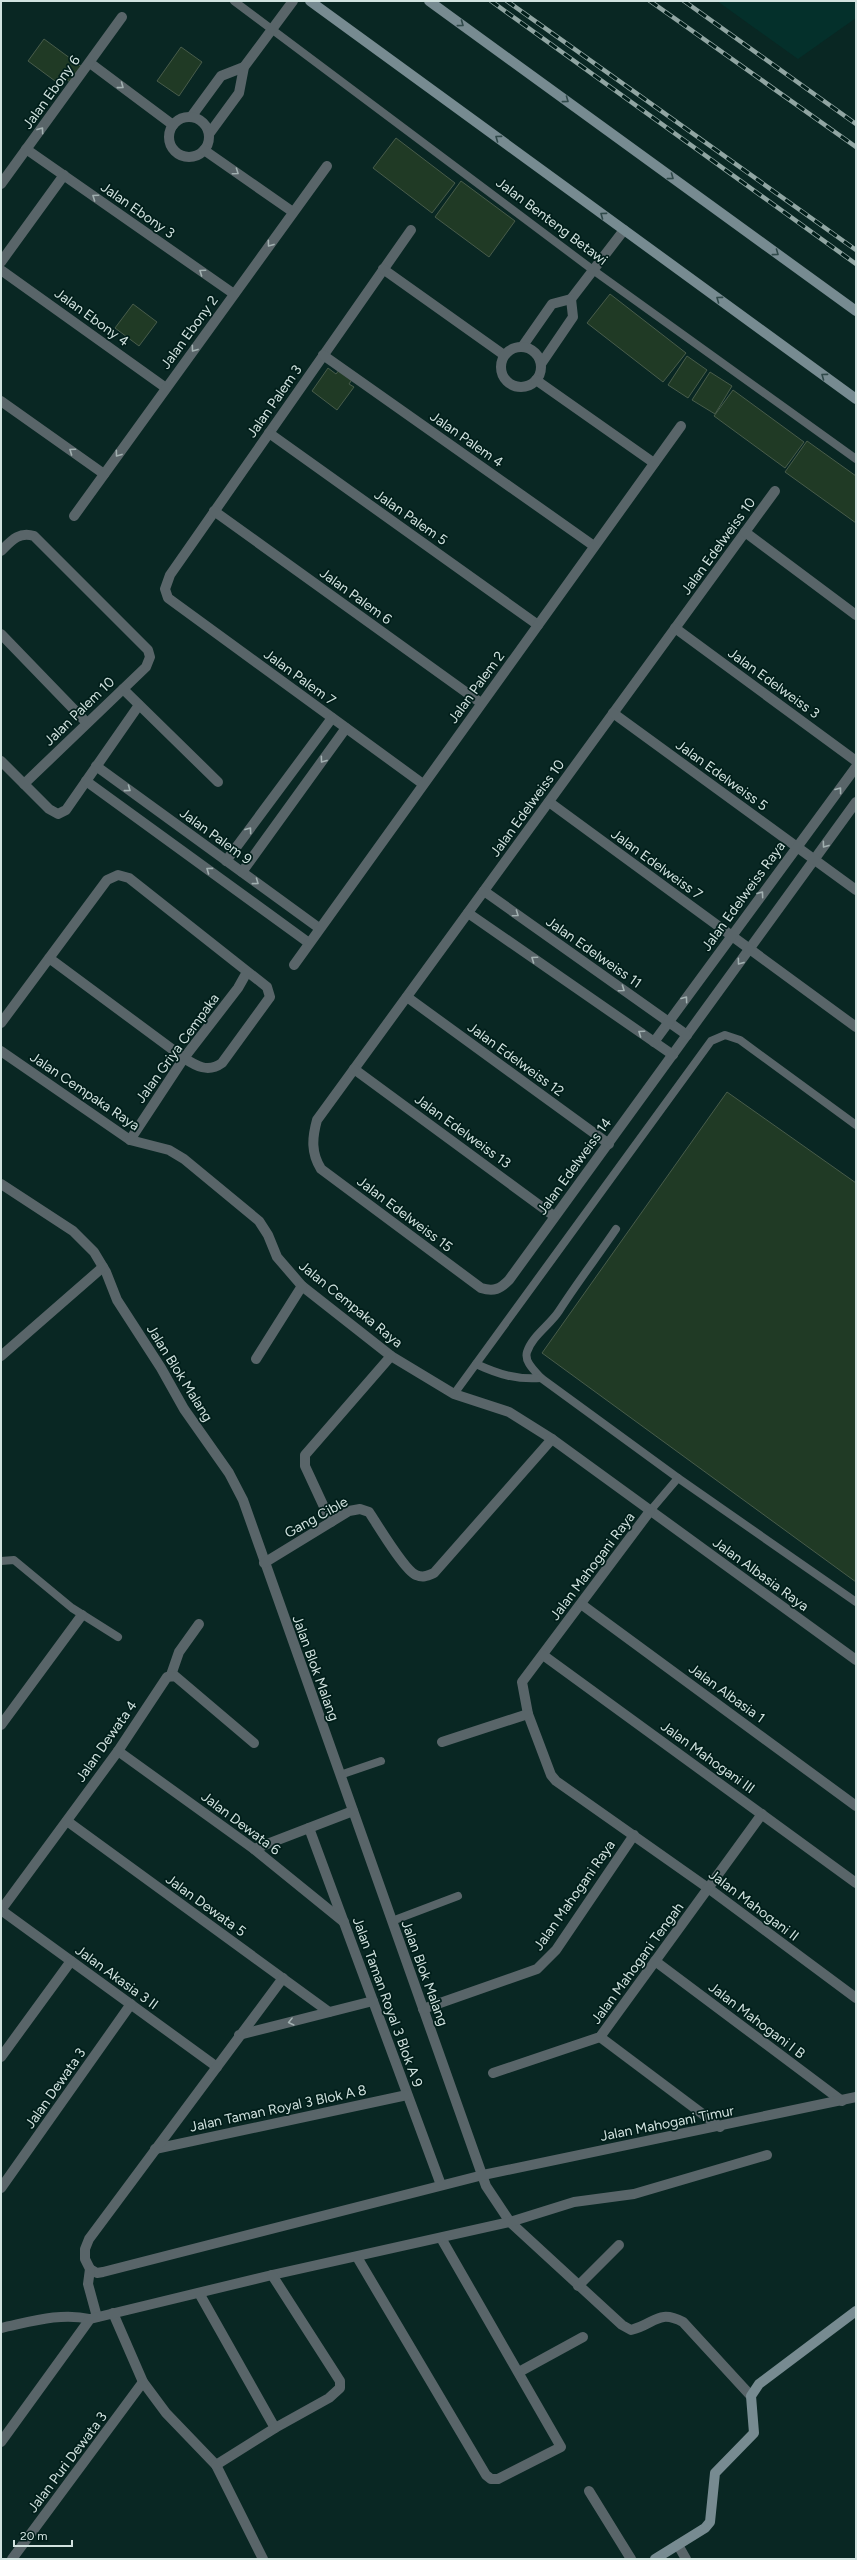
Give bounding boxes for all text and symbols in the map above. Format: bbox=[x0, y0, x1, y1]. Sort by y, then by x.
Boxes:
one-way arrow bbox=[456, 19, 463, 26]
street label: Jalan Ebony 6 bbox=[19, 52, 84, 132]
one-way arrow bbox=[117, 81, 124, 89]
one-way arrow bbox=[562, 95, 569, 103]
one-way arrow bbox=[36, 127, 43, 134]
one-way arrow bbox=[495, 135, 502, 143]
one-way arrow bbox=[232, 167, 239, 174]
one-way arrow bbox=[667, 172, 674, 180]
street label: Jalan Benteng Betawi bbox=[493, 174, 611, 269]
street label: Jalan Ebony 3 bbox=[97, 179, 178, 242]
one-way arrow bbox=[92, 194, 99, 202]
one-way arrow bbox=[600, 212, 607, 219]
one-way arrow bbox=[268, 239, 275, 246]
one-way arrow bbox=[772, 248, 779, 255]
one-way arrow bbox=[199, 270, 206, 277]
street label: Jalan Ebony 4 bbox=[51, 285, 132, 350]
street label: Jalan Ebony 2 bbox=[157, 292, 222, 372]
one-way arrow bbox=[717, 297, 724, 304]
one-way arrow bbox=[191, 345, 199, 352]
street label: Jalan Palem 3 bbox=[243, 362, 306, 441]
one-way arrow bbox=[822, 374, 829, 381]
street label: Jalan Palem 4 bbox=[427, 408, 507, 471]
one-way arrow bbox=[69, 448, 76, 456]
one-way arrow bbox=[116, 450, 123, 457]
street label: Jalan Palem 5 bbox=[371, 486, 450, 549]
street label: Jalan Edelweiss 10 bbox=[677, 494, 759, 598]
street label: Jalan Palem 6 bbox=[316, 565, 395, 628]
street label: Jalan Edelweiss 3 bbox=[725, 645, 823, 722]
street label: Jalan Palem 7 bbox=[261, 646, 339, 709]
street label: Jalan Palem 2 bbox=[445, 648, 508, 727]
street label: Jalan Palem 10 bbox=[40, 673, 118, 749]
street label: Jalan Edelweiss 5 bbox=[672, 736, 771, 814]
one-way arrow bbox=[321, 755, 328, 762]
street label: Jalan Edelweiss 10 bbox=[486, 756, 568, 860]
one-way arrow bbox=[123, 784, 130, 791]
one-way arrow bbox=[834, 787, 841, 794]
street label: Jalan Palem 9 bbox=[176, 805, 255, 868]
street label: Jalan Edelweiss 7 bbox=[608, 826, 706, 904]
one-way arrow bbox=[245, 827, 252, 834]
street label: Jalan Edelweiss Raya bbox=[698, 838, 789, 954]
one-way arrow bbox=[822, 841, 829, 848]
one-way arrow bbox=[206, 868, 213, 875]
one-way arrow bbox=[251, 877, 258, 884]
one-way arrow bbox=[756, 891, 764, 898]
one-way arrow bbox=[511, 909, 518, 916]
street label: Jalan Edelweiss 11 bbox=[543, 913, 645, 992]
one-way arrow bbox=[531, 956, 538, 964]
one-way arrow bbox=[738, 957, 745, 964]
one-way arrow bbox=[618, 984, 625, 992]
street label: Jalan Griya Cempaka bbox=[132, 990, 223, 1106]
one-way arrow bbox=[680, 996, 687, 1003]
street label: Jalan Edelweiss 12 bbox=[464, 1019, 567, 1100]
one-way arrow bbox=[638, 1031, 645, 1038]
street label: Jalan Cempaka Raya bbox=[27, 1048, 143, 1134]
street label: Jalan Edelweiss 13 bbox=[411, 1091, 514, 1172]
street label: Jalan Edelweiss 14 bbox=[534, 1114, 615, 1218]
street label: Jalan Edelweiss 15 bbox=[354, 1173, 456, 1256]
street label: Jalan Cempaka Raya bbox=[295, 1257, 406, 1351]
street label: Jalan Blok Malang bbox=[143, 1322, 216, 1425]
street label: Gang Cible bbox=[282, 1493, 351, 1542]
street label: Jalan Mahogani Raya bbox=[546, 1509, 639, 1624]
street label: Jalan Albasia Raya bbox=[709, 1534, 812, 1615]
street label: Jalan Blok Malang bbox=[289, 1613, 343, 1723]
street label: Jalan Albasia 1 bbox=[685, 1660, 768, 1727]
street label: Jalan Dewata 4 bbox=[72, 1697, 141, 1785]
street label: Jalan Mahogani III bbox=[657, 1718, 758, 1797]
street label: Jalan Dewata 6 bbox=[198, 1788, 284, 1859]
street label: Jalan Mahogani Raya bbox=[530, 1837, 619, 1954]
street label: Jalan Mahogani II bbox=[705, 1866, 802, 1945]
street label: Jalan Dewata 5 bbox=[162, 1871, 249, 1940]
street label: Jalan Mahogani Tengah bbox=[588, 1899, 687, 2027]
street label: Jalan Taman Royal 3 Blok A 9 bbox=[349, 1915, 426, 2090]
street label: Jalan Blok Malang bbox=[398, 1918, 452, 2028]
street label: Jalan Akasia 3 II bbox=[72, 1942, 161, 2013]
street label: Jalan Mahogani I B bbox=[705, 1979, 808, 2062]
one-way arrow bbox=[288, 2017, 295, 2026]
street label: Jalan Dewata 3 bbox=[21, 2045, 89, 2132]
street label: Jalan Taman Royal 3 Blok A 8 bbox=[188, 2081, 368, 2136]
street label: Jalan Mahogani Timur bbox=[599, 2102, 736, 2145]
street label: Jalan Puri Dewata 3 bbox=[24, 2409, 111, 2516]
scale bar bbox=[14, 2522, 72, 2548]
text: 20 m bbox=[20, 2529, 48, 2543]

